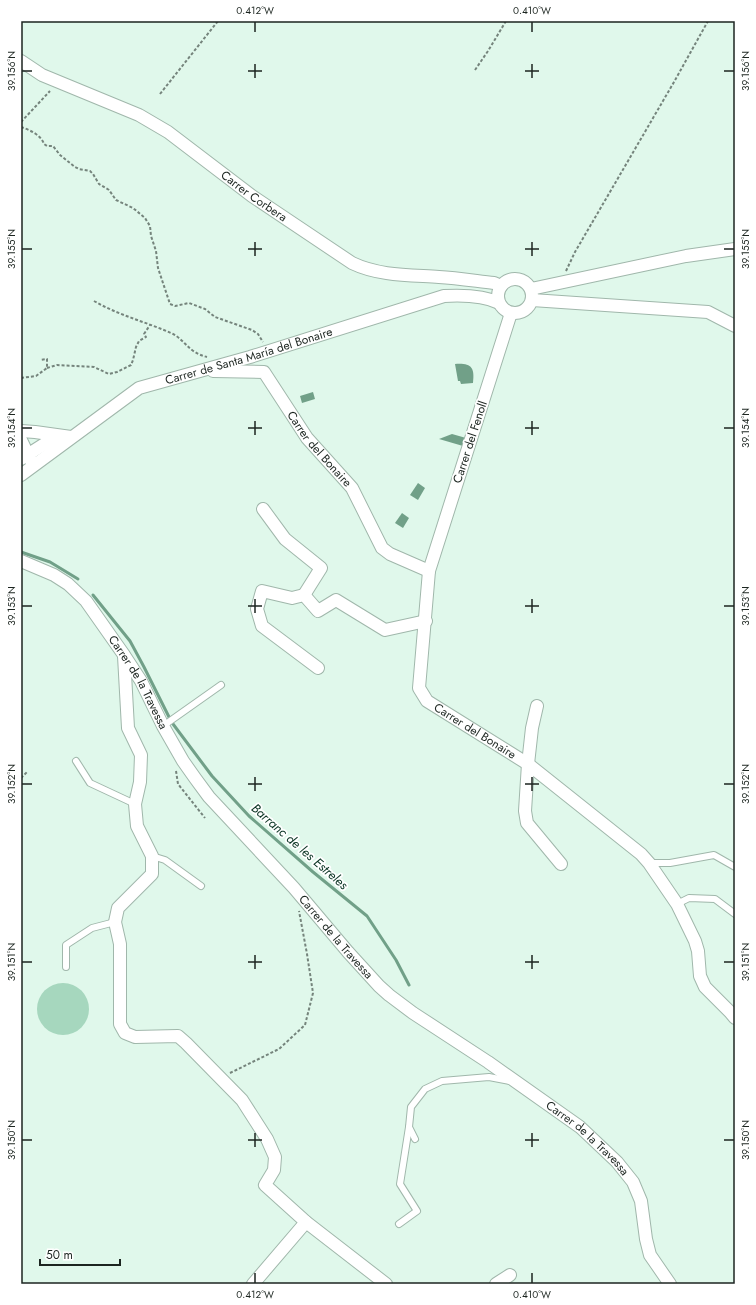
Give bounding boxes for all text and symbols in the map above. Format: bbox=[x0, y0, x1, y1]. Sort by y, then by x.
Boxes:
text: 0.412°W bbox=[236, 3, 274, 18]
text: 0.410°W bbox=[513, 3, 551, 18]
text: 39.156°N bbox=[4, 51, 19, 91]
text: 39.156°N bbox=[738, 51, 753, 91]
street label: Carrer Corbera bbox=[217, 166, 291, 226]
text: 39.155°N bbox=[4, 229, 19, 269]
text: 39.155°N bbox=[738, 229, 753, 269]
street label: Carrer de Santa María del Bonaire bbox=[163, 323, 335, 389]
street label: Carrer del Fenoll bbox=[448, 399, 492, 485]
street label: Carrer del Bonaire bbox=[283, 407, 356, 491]
text: 39.154°N bbox=[4, 408, 19, 448]
text: 39.154°N bbox=[738, 408, 753, 448]
text: 39.153°N bbox=[4, 586, 19, 626]
text: 39.153°N bbox=[738, 586, 753, 626]
street label: Carrer de la Travessa bbox=[104, 632, 172, 732]
street label: Carrer del Bonaire bbox=[430, 698, 520, 763]
text: 39.152°N bbox=[4, 764, 19, 804]
text: 39.152°N bbox=[738, 764, 753, 804]
water label: Barranc de les Estreles bbox=[247, 799, 353, 894]
street label: Carrer de la Travessa bbox=[294, 891, 377, 983]
text: 39.151°N bbox=[4, 943, 19, 981]
text: 39.151°N bbox=[738, 943, 753, 981]
street label: Carrer de la Travessa bbox=[542, 1096, 634, 1179]
text: 39.150°N bbox=[4, 1120, 19, 1160]
text: 39.150°N bbox=[738, 1120, 753, 1160]
scale bar bbox=[40, 1241, 120, 1267]
text: 50 m bbox=[46, 1246, 73, 1264]
text: 0.412°W bbox=[236, 1287, 274, 1302]
text: 0.410°W bbox=[513, 1287, 551, 1302]

